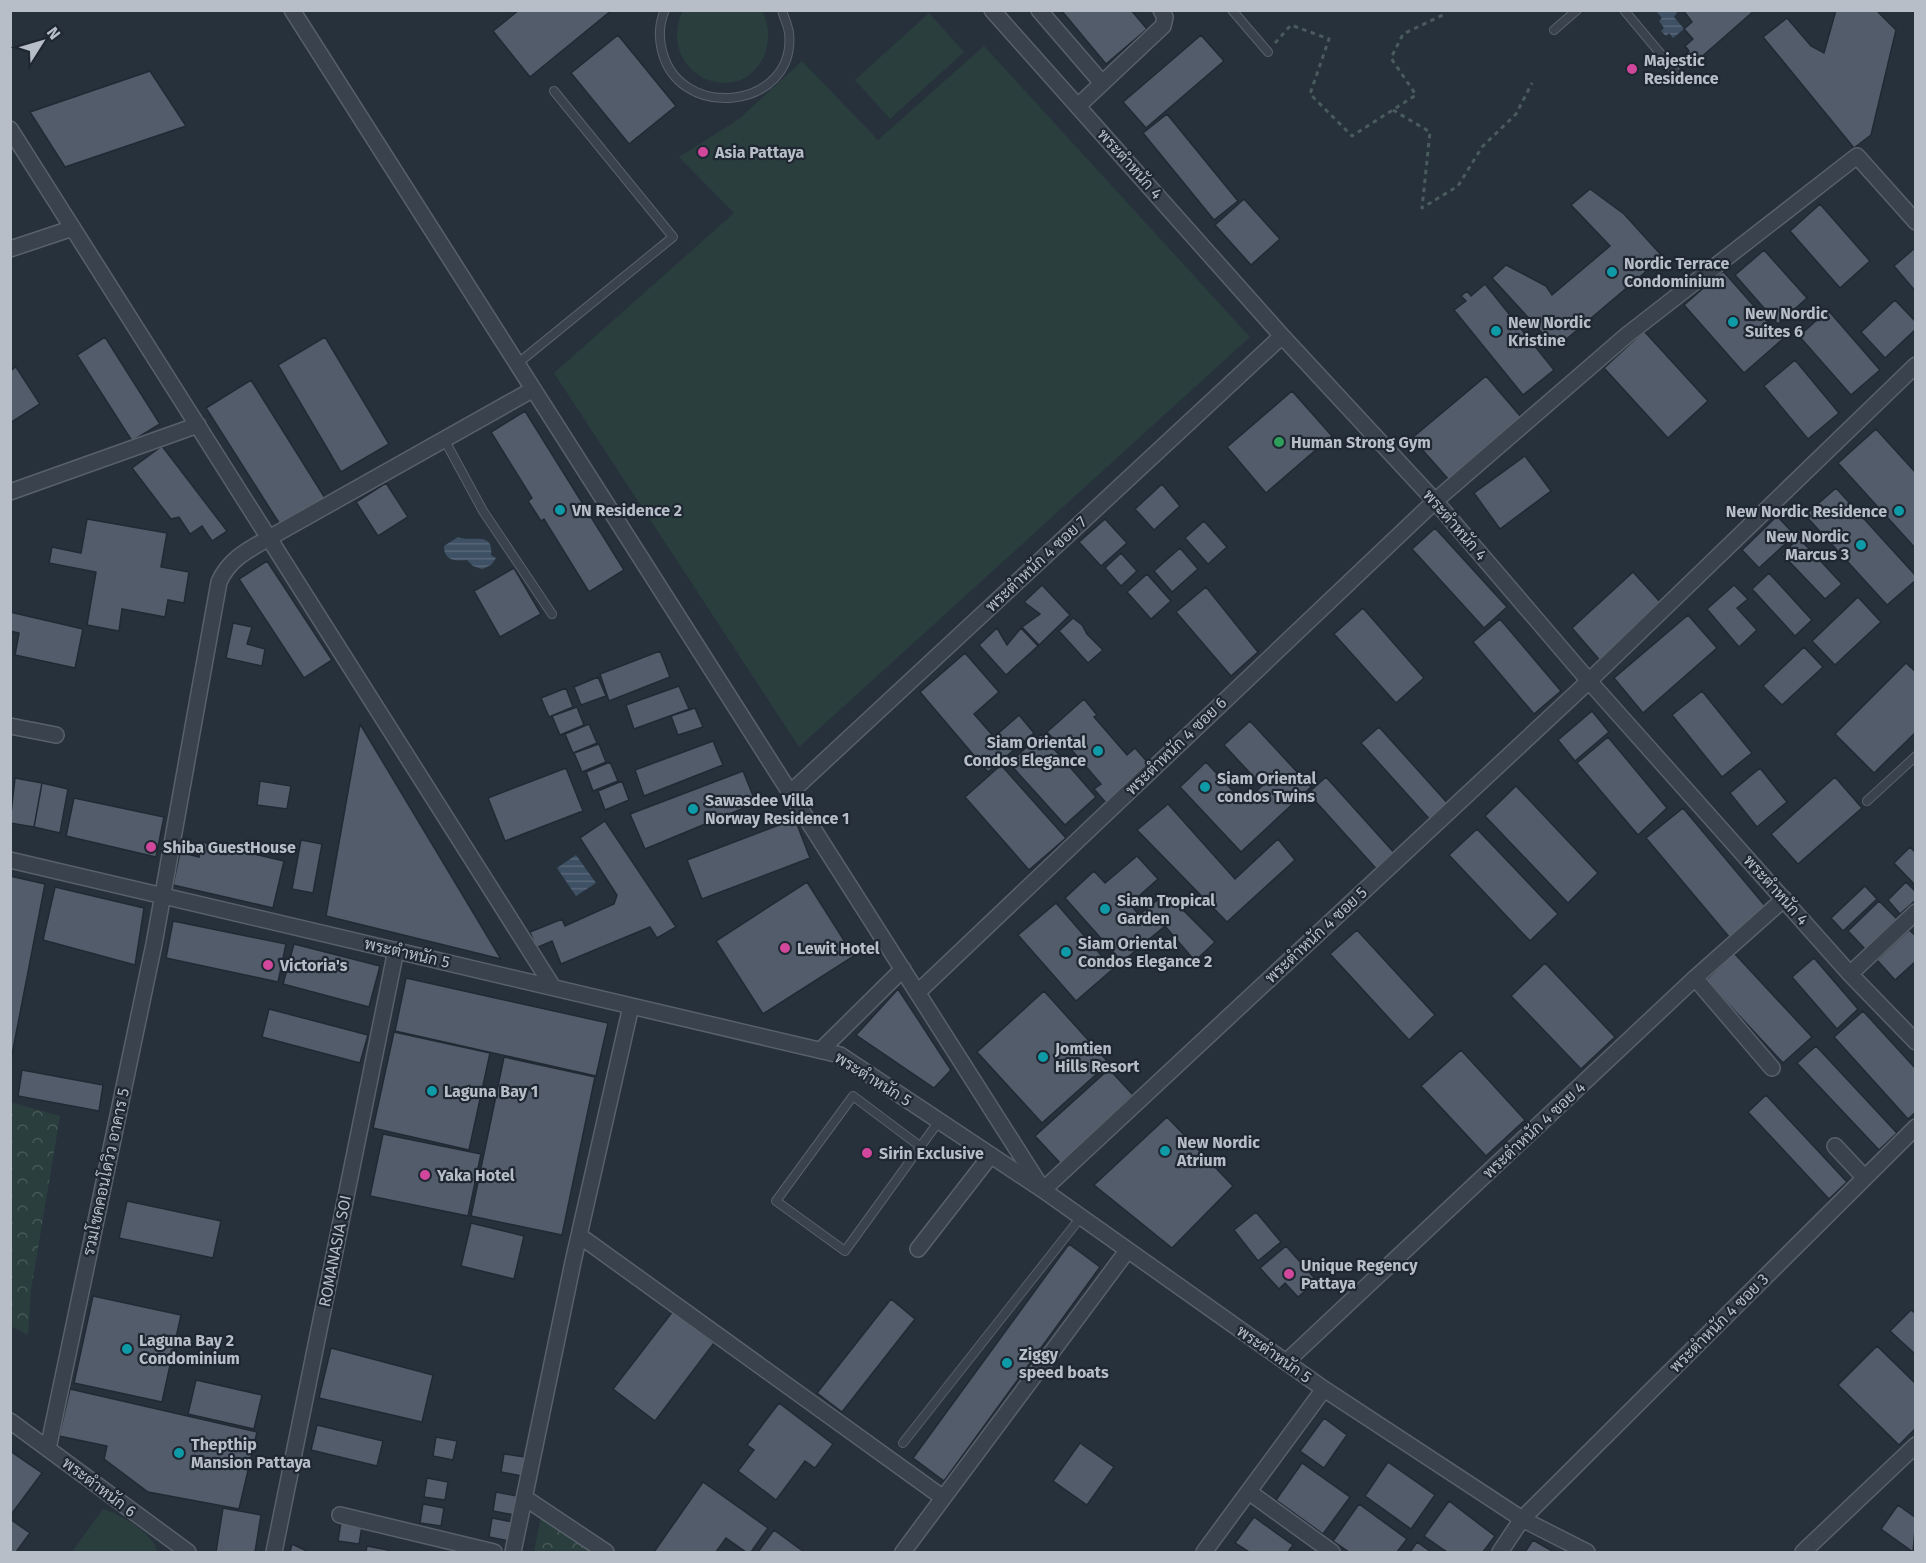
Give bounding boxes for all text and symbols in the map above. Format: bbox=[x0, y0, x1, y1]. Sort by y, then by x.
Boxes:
north arrow bbox=[12, 12, 72, 72]
text: N bbox=[43, 23, 64, 43]
place label: Majestic Residence bbox=[1644, 51, 1719, 88]
marker: Majestic Residence bbox=[1625, 62, 1639, 76]
street label: พระตำหนัก 4 bbox=[1094, 124, 1167, 203]
place label: Asia Pattaya bbox=[714, 143, 804, 162]
marker: Asia Pattaya bbox=[696, 145, 710, 159]
place label: Nordic Terrace Condominium bbox=[1624, 254, 1729, 291]
marker: Nordic Terrace Condominium bbox=[1605, 265, 1619, 279]
place label: New Nordic Suites 6 bbox=[1745, 304, 1828, 341]
place label: New Nordic Kristine bbox=[1508, 313, 1591, 350]
marker: New Nordic Suites 6 bbox=[1726, 315, 1740, 329]
marker: New Nordic Kristine bbox=[1489, 324, 1503, 338]
place label: Human Strong Gym bbox=[1291, 433, 1431, 452]
marker: Human Strong Gym bbox=[1272, 435, 1286, 449]
street label: พระตำหนัก 4 bbox=[1419, 485, 1492, 565]
place label: VN Residence 2 bbox=[571, 501, 682, 520]
place label: New Nordic Residence bbox=[1726, 502, 1887, 521]
marker: VN Residence 2 bbox=[553, 503, 567, 517]
marker: New Nordic Residence bbox=[1892, 504, 1906, 518]
street label: พระตำหนัก 4 ซอย 7 bbox=[981, 511, 1091, 616]
place label: New Nordic Marcus 3 bbox=[1766, 527, 1849, 564]
marker: New Nordic Marcus 3 bbox=[1854, 538, 1868, 552]
street label: พระตำหนัก 4 ซอย 6 bbox=[1121, 692, 1230, 799]
place label: Siam Oriental Condos Elegance bbox=[964, 733, 1086, 770]
marker: Siam Oriental Condos Elegance bbox=[1091, 744, 1105, 758]
place label: Siam Oriental condos Twins bbox=[1217, 769, 1316, 806]
marker: Siam Oriental condos Twins bbox=[1198, 780, 1212, 794]
place label: Sawasdee Villa Norway Residence 1 bbox=[705, 791, 850, 828]
marker: Sawasdee Villa Norway Residence 1 bbox=[686, 802, 700, 816]
place label: Shiba GuestHouse bbox=[163, 838, 296, 857]
marker: Shiba GuestHouse bbox=[144, 840, 158, 854]
street label: พระตำหนัก 4 bbox=[1740, 850, 1813, 929]
street label: พระตำหนัก 4 ซอย 5 bbox=[1260, 882, 1371, 987]
place label: Siam Tropical Garden bbox=[1117, 891, 1215, 928]
marker: Siam Tropical Garden bbox=[1098, 902, 1112, 916]
street label: พระตำหนัก 5 bbox=[362, 933, 452, 972]
place label: Siam Oriental Condos Elegance 2 bbox=[1078, 934, 1212, 971]
place label: Lewit Hotel bbox=[797, 939, 880, 958]
marker: Lewit Hotel bbox=[778, 941, 792, 955]
marker: Siam Oriental Condos Elegance 2 bbox=[1059, 945, 1073, 959]
place label: Victoria's bbox=[279, 956, 348, 975]
marker: Victoria's bbox=[261, 958, 275, 972]
place label: Jomtien Hills Resort bbox=[1054, 1039, 1140, 1076]
street label: พระตำหนัก 5 bbox=[831, 1047, 916, 1110]
marker: Jomtien Hills Resort bbox=[1036, 1050, 1050, 1064]
street label: พระตำหนัก 4 ซอย 4 bbox=[1478, 1077, 1589, 1182]
place label: Laguna Bay 1 bbox=[444, 1082, 538, 1101]
marker: Laguna Bay 1 bbox=[425, 1084, 439, 1098]
street label: รวมโชคคอนโดวิว อาคาร 5 bbox=[77, 1086, 133, 1258]
place label: New Nordic Atrium bbox=[1176, 1133, 1260, 1170]
place label: Sirin Exclusive bbox=[879, 1144, 984, 1163]
marker: New Nordic Atrium bbox=[1158, 1144, 1172, 1158]
marker: Sirin Exclusive bbox=[860, 1146, 874, 1160]
place label: Yaka Hotel bbox=[436, 1166, 515, 1185]
marker: Yaka Hotel bbox=[418, 1168, 432, 1182]
street label: ROMANASIA SOI bbox=[315, 1193, 355, 1309]
place label: Unique Regency Pattaya bbox=[1301, 1256, 1418, 1293]
marker: Unique Regency Pattaya bbox=[1282, 1267, 1296, 1281]
street label: พระตำหนัก 4 ซอย 3 bbox=[1665, 1269, 1773, 1377]
street label: พระตำหนัก 5 bbox=[1233, 1320, 1316, 1387]
place label: Laguna Bay 2 Condominium bbox=[139, 1331, 240, 1368]
marker: Laguna Bay 2 Condominium bbox=[120, 1342, 134, 1356]
place label: Ziggy speed boats bbox=[1019, 1345, 1109, 1382]
marker: Ziggy speed boats bbox=[1000, 1356, 1014, 1370]
place label: Thepthip Mansion Pattaya bbox=[191, 1435, 311, 1472]
marker: Thepthip Mansion Pattaya bbox=[172, 1446, 186, 1460]
street label: พระตำหนัก 6 bbox=[58, 1452, 140, 1521]

